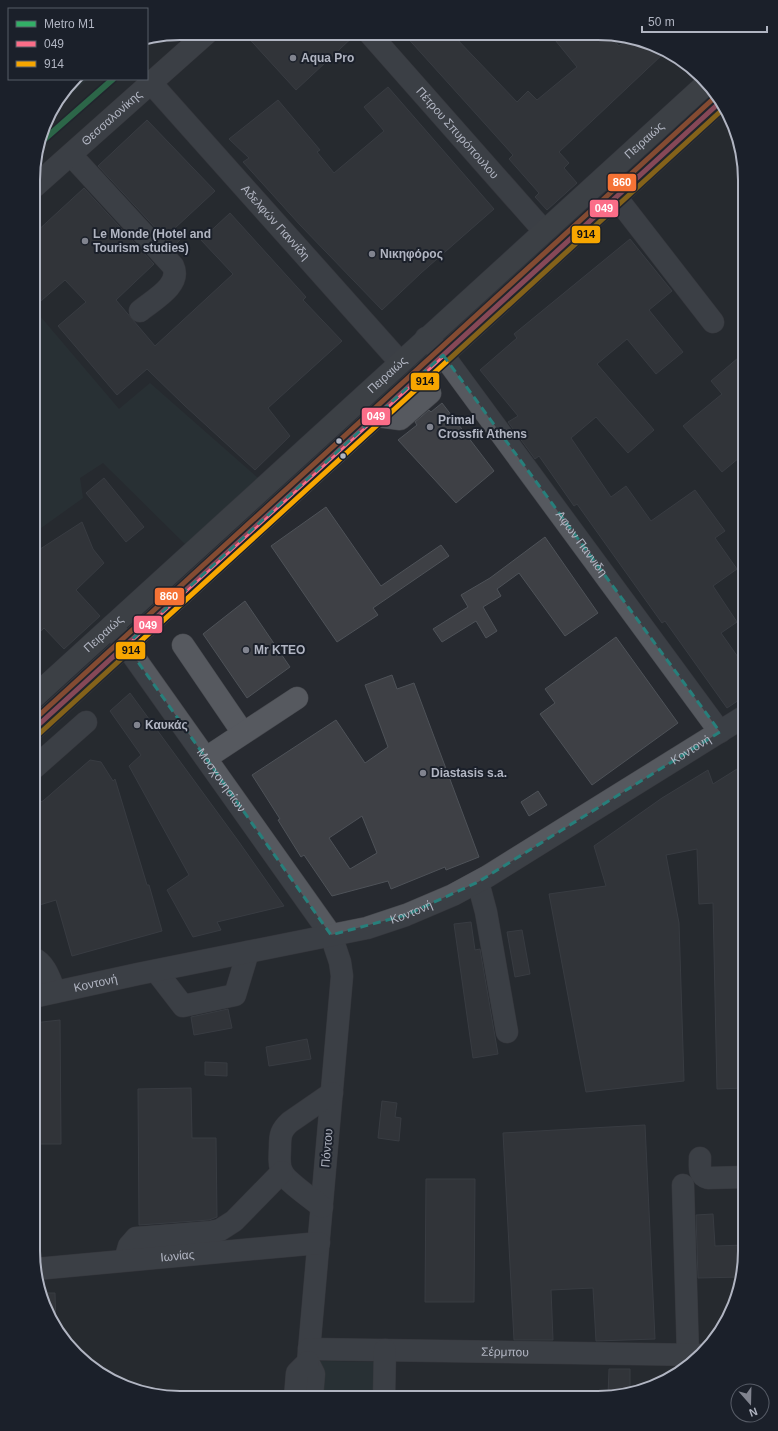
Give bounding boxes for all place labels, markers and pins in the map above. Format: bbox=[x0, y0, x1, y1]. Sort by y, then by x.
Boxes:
place label: Aqua Pro bbox=[301, 51, 354, 65]
marker: Aqua Pro bbox=[288, 53, 298, 63]
place label: Le Monde (Hotel and Tourism studies) bbox=[93, 227, 211, 255]
marker: Le Monde (Hotel and Tourism studies) bbox=[80, 236, 90, 246]
place label: Νικηφόρος bbox=[380, 247, 443, 261]
marker: Νικηφόρος bbox=[367, 249, 377, 259]
place label: Primal Crossfit Athens bbox=[438, 413, 527, 441]
marker: Primal Crossfit Athens bbox=[425, 422, 435, 432]
unlabelled marker bbox=[334, 436, 344, 446]
unlabelled marker bbox=[338, 451, 348, 461]
place label: Mr KTEO bbox=[254, 643, 305, 657]
marker: Mr KTEO bbox=[241, 645, 251, 655]
place label: Καυκάς bbox=[145, 718, 188, 732]
marker: Καυκάς bbox=[132, 720, 142, 730]
place label: Diastasis s.a. bbox=[431, 766, 507, 780]
marker: Diastasis s.a. bbox=[418, 768, 428, 778]

